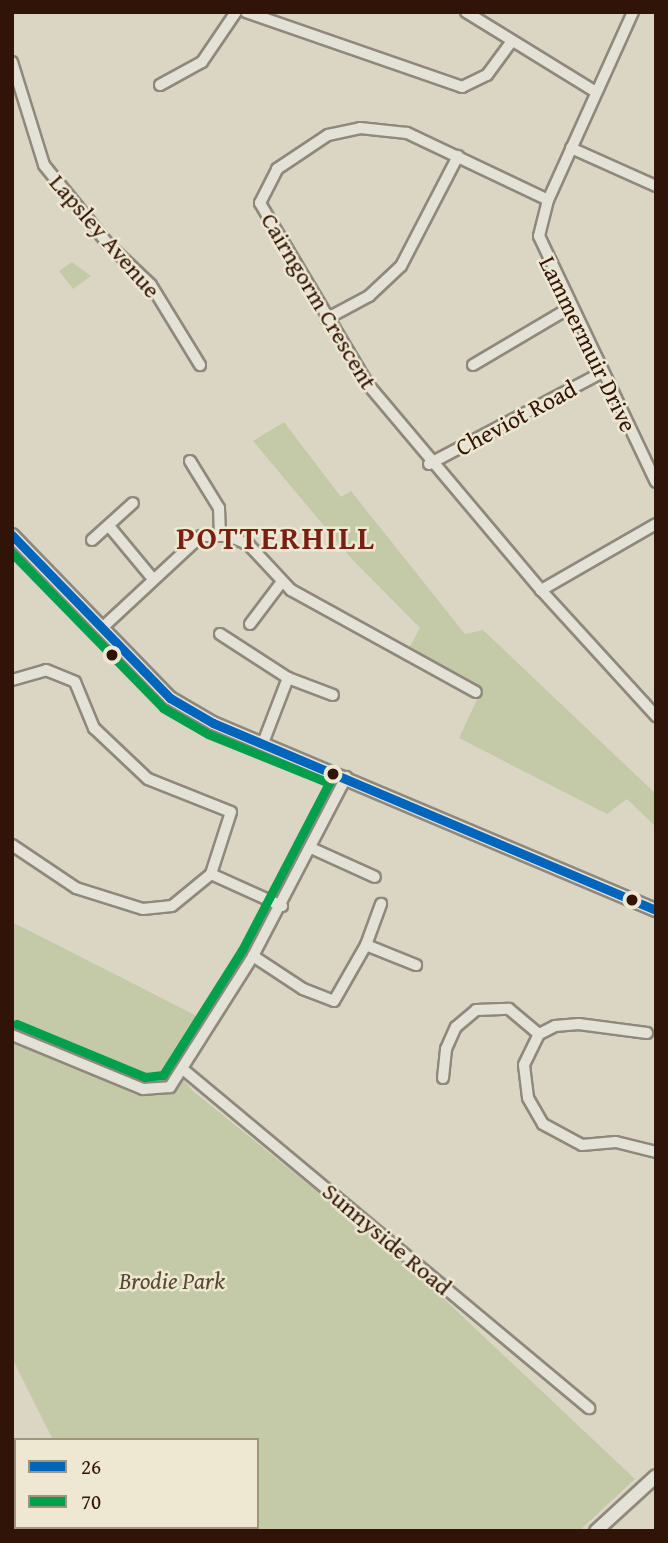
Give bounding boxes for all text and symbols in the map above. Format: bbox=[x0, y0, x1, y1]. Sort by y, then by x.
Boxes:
street label: Lapsley Avenue bbox=[43, 168, 167, 304]
street label: Cairngorm Crescent bbox=[255, 208, 383, 394]
street label: Lammermuir Drive bbox=[533, 252, 643, 436]
street label: Cheviot Road bbox=[451, 374, 581, 462]
district label: POTTERHILL bbox=[177, 519, 375, 557]
unlabelled marker bbox=[105, 648, 119, 662]
unlabelled marker bbox=[326, 767, 340, 781]
unlabelled marker bbox=[625, 893, 639, 907]
street label: Sunnyside Road bbox=[317, 1177, 457, 1301]
park label: Brodie Park bbox=[119, 1267, 225, 1295]
legend bbox=[14, 1438, 259, 1529]
text: 26 bbox=[81, 1451, 101, 1482]
text: 70 bbox=[81, 1486, 101, 1517]

